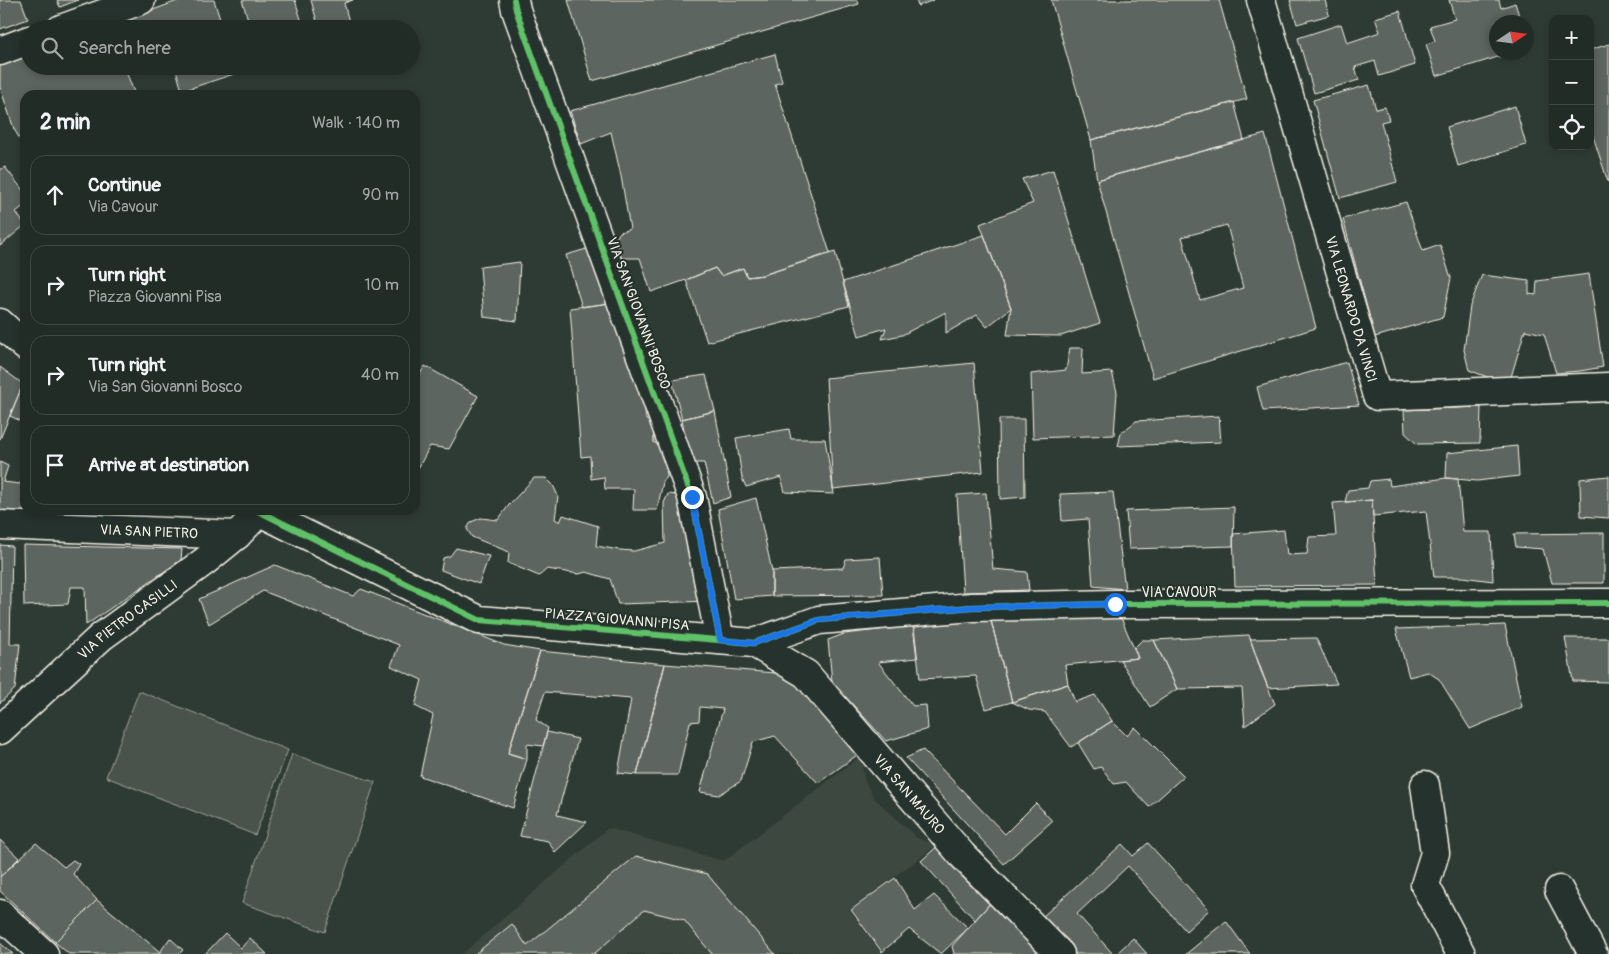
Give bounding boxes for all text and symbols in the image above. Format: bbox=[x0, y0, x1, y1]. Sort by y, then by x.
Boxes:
north arrow bbox=[1489, 15, 1534, 60]
map controls bbox=[1549, 15, 1594, 150]
button: + bbox=[1549, 15, 1594, 60]
search box bbox=[20, 20, 420, 75]
icon: search bbox=[38, 34, 66, 62]
text: Search here bbox=[78, 36, 171, 60]
button: − bbox=[1549, 60, 1594, 105]
button: locate bbox=[1549, 105, 1594, 150]
text: 2 min bbox=[40, 109, 90, 136]
text: Walk · 140 m bbox=[312, 113, 400, 133]
text: Continue bbox=[88, 173, 161, 197]
icon: ahead bbox=[41, 181, 69, 209]
text: 90 m bbox=[362, 185, 399, 205]
text: Via Cavour bbox=[88, 197, 158, 217]
street label: VIA LEONARDO DA VINCI bbox=[1322, 234, 1380, 384]
street label: VIA SAN GIOVANNI BOSCO bbox=[603, 235, 674, 392]
text: Turn right bbox=[88, 263, 166, 287]
icon: right bbox=[41, 271, 69, 299]
text: 10 m bbox=[364, 275, 399, 295]
text: Piazza Giovanni Pisa bbox=[88, 287, 222, 307]
text: Turn right bbox=[88, 353, 166, 377]
icon: right bbox=[41, 361, 69, 389]
text: 40 m bbox=[361, 365, 399, 385]
text: Via San Giovanni Bosco bbox=[88, 377, 242, 397]
icon: arrive bbox=[41, 451, 69, 479]
text: Arrive at destination bbox=[88, 453, 249, 477]
route end bbox=[681, 486, 704, 509]
street label: VIA SAN PIETRO bbox=[100, 521, 198, 542]
street label: VIA PIETRO CASILLI bbox=[74, 576, 181, 663]
street label: VIA CAVOUR bbox=[1141, 584, 1217, 601]
route start bbox=[1104, 593, 1127, 616]
street label: PIAZZA GIOVANNI PISA bbox=[544, 605, 690, 634]
street label: VIA SAN MAURO bbox=[870, 751, 948, 838]

